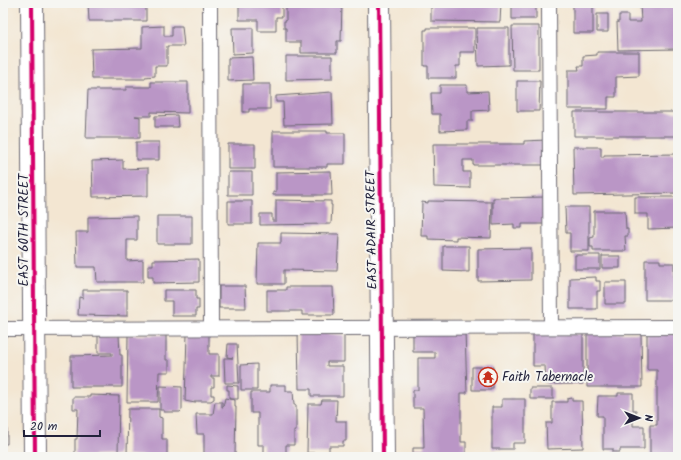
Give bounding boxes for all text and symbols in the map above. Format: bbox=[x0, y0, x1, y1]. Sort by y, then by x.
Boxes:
street label: EAST ADAIR STREET bbox=[360, 169, 384, 290]
street label: EAST 60TH STREET bbox=[14, 173, 35, 286]
temple icon: Faith Tabernacle bbox=[477, 366, 499, 388]
place label: Faith Tabernacle bbox=[502, 367, 593, 388]
north arrow bbox=[619, 398, 659, 438]
scale bar bbox=[24, 412, 100, 438]
text: N bbox=[639, 415, 657, 422]
text: 20 m bbox=[30, 417, 58, 436]

